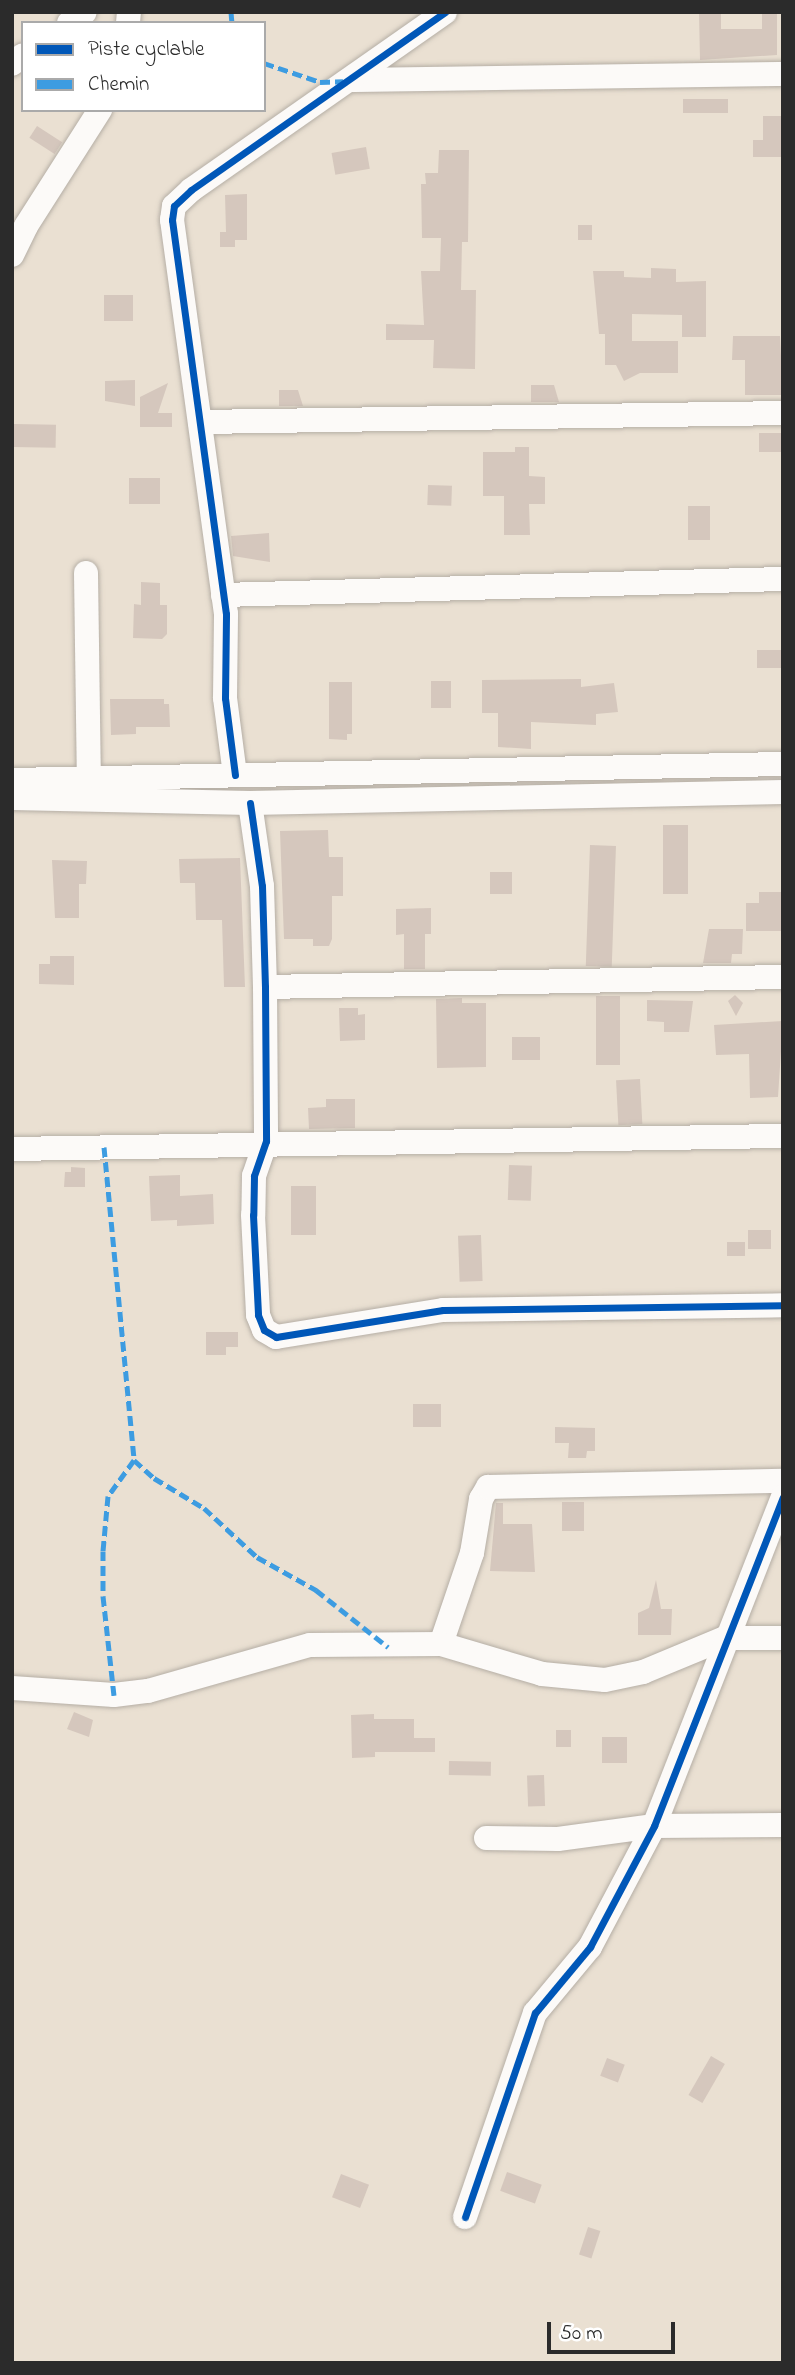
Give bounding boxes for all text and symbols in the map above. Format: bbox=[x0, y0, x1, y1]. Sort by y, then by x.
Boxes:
legend bbox=[21, 21, 266, 112]
text: Piste cyclable bbox=[88, 35, 204, 65]
text: Chemin bbox=[88, 70, 149, 100]
scale bar bbox=[550, 2308, 678, 2352]
text: 50 m bbox=[560, 2319, 603, 2349]

